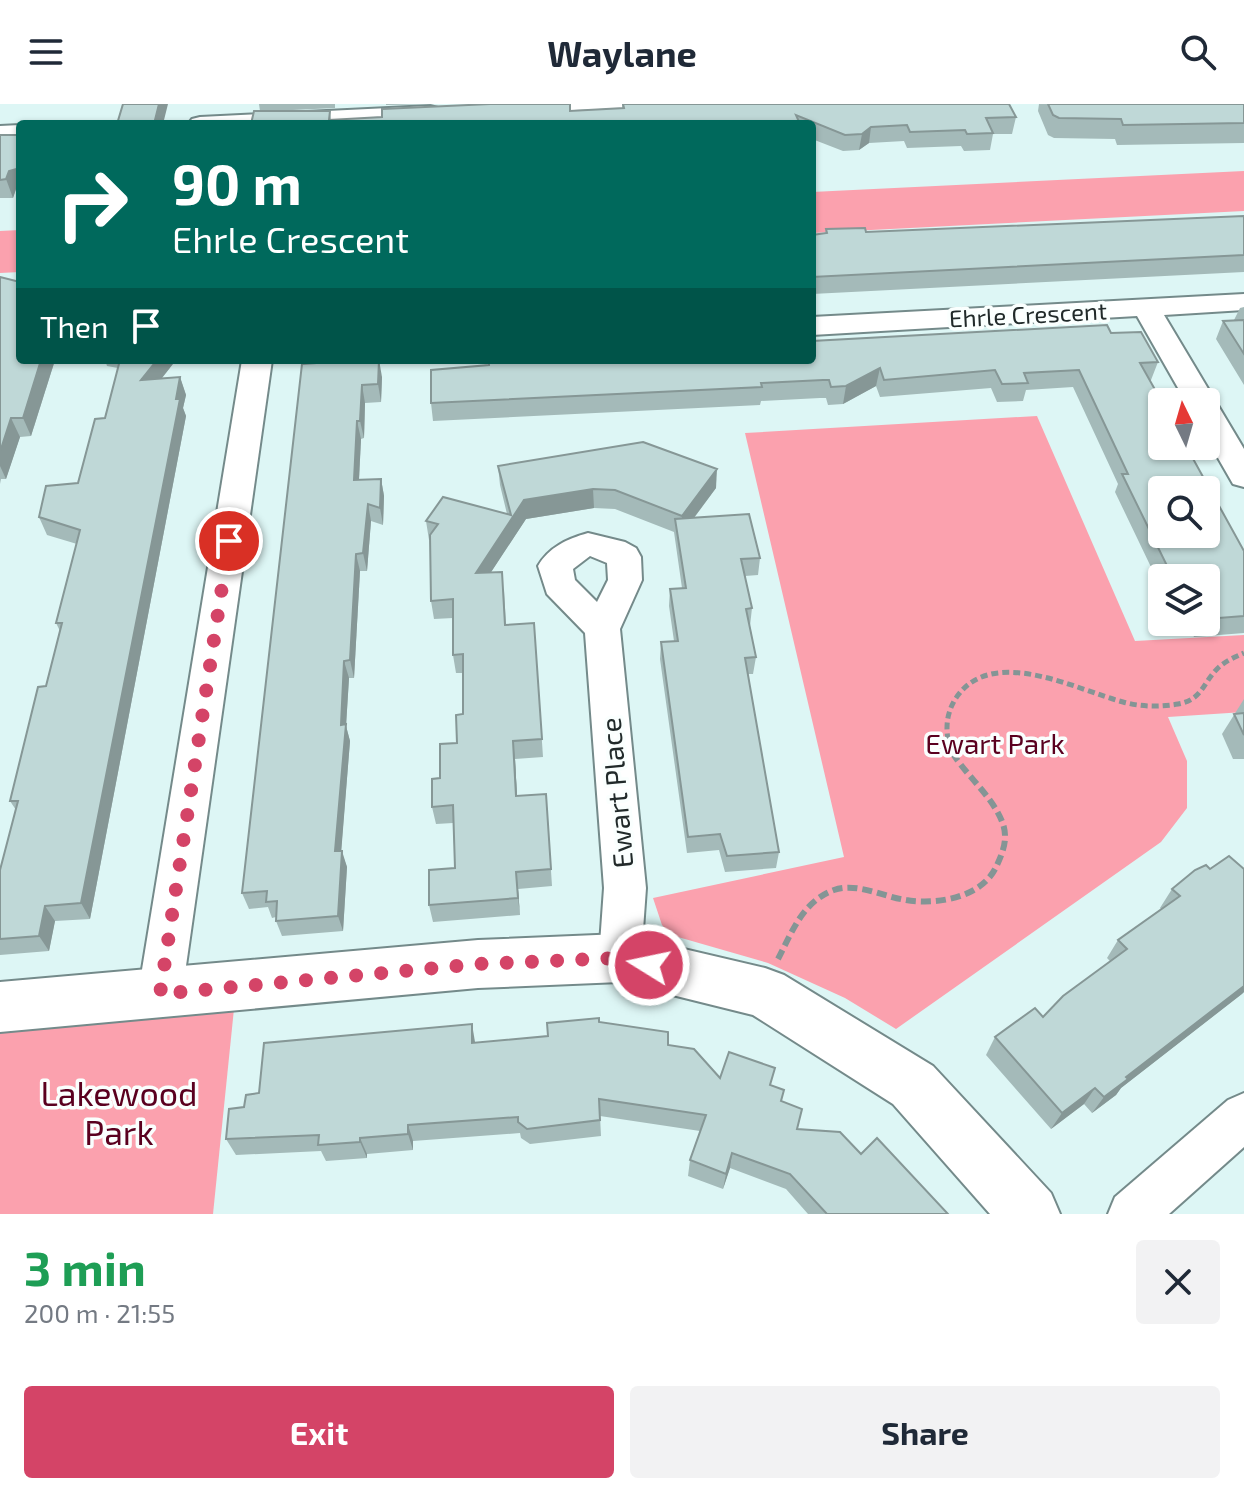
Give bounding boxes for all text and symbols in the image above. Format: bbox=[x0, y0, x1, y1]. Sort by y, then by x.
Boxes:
icon: menu bbox=[24, 30, 68, 74]
icon: search bbox=[1176, 30, 1220, 74]
text: Waylane bbox=[547, 31, 697, 74]
text: 90 m bbox=[172, 149, 302, 216]
icon: right bbox=[40, 152, 144, 256]
text: Ehrle Crescent bbox=[172, 217, 409, 260]
street label: Ehrle Crescent bbox=[948, 295, 1108, 333]
icon: arrive bbox=[124, 304, 168, 348]
text: Then bbox=[40, 308, 108, 344]
north arrow bbox=[1148, 388, 1220, 460]
map controls bbox=[1148, 388, 1220, 636]
button: search bbox=[1148, 476, 1220, 548]
pin bbox=[195, 507, 263, 575]
icon: arrive bbox=[207, 519, 251, 563]
button: layers bbox=[1148, 564, 1220, 636]
street label: Ewart Place bbox=[592, 716, 640, 870]
park label: Ewart Park bbox=[925, 726, 1065, 760]
position arrow bbox=[607, 923, 691, 1007]
park label: Lakewood Park bbox=[40, 1072, 198, 1152]
text: 3 min bbox=[24, 1238, 146, 1296]
button: close bbox=[1136, 1240, 1220, 1324]
text: 200 m · 21:55 bbox=[24, 1297, 175, 1328]
button: Exit bbox=[24, 1386, 614, 1478]
button: Share bbox=[630, 1386, 1220, 1478]

